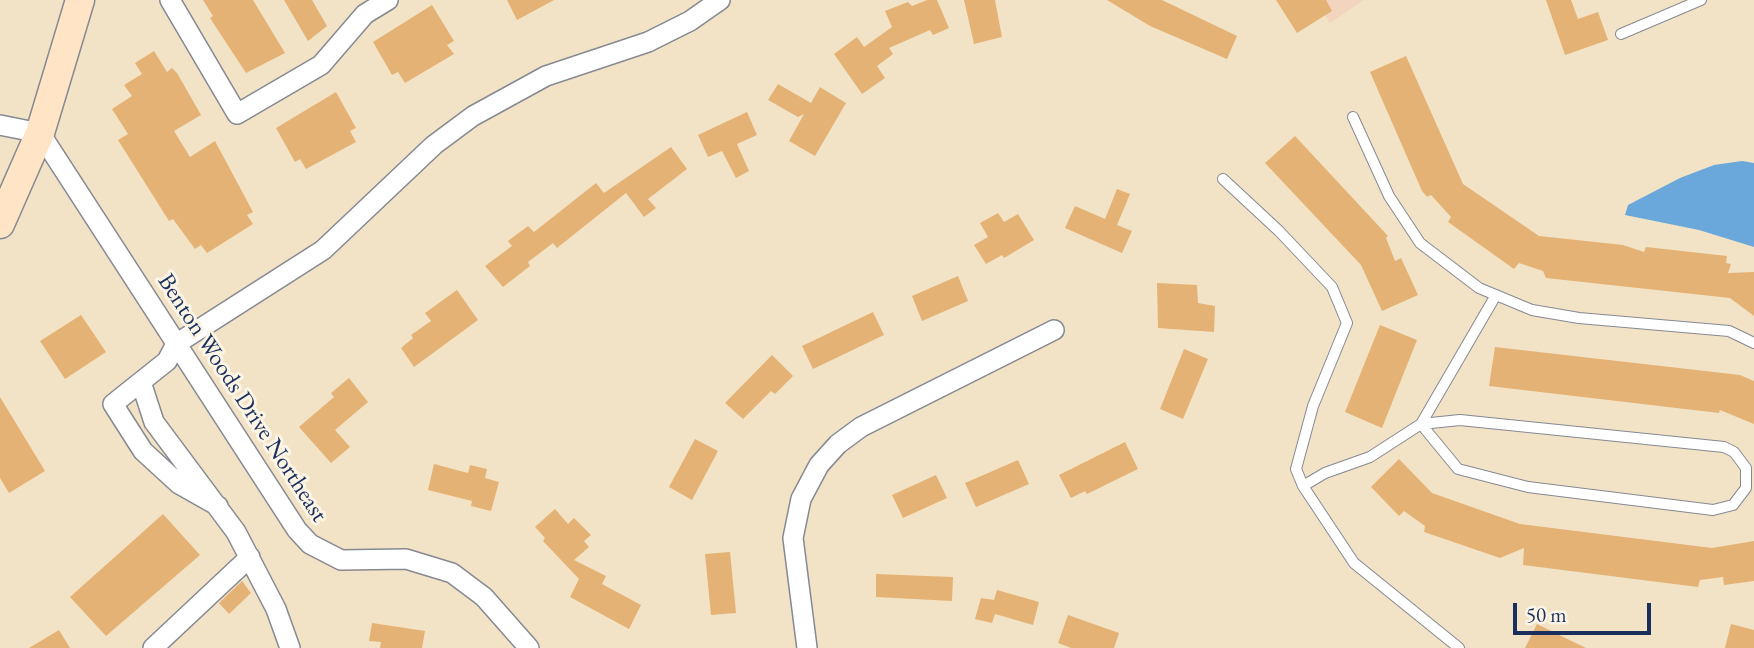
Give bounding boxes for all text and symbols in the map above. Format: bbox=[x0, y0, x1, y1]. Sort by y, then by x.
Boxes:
street label: Benton Woods Drive Northeast bbox=[151, 268, 333, 528]
scale bar bbox=[1516, 588, 1654, 632]
text: 50 m bbox=[1526, 601, 1567, 628]

